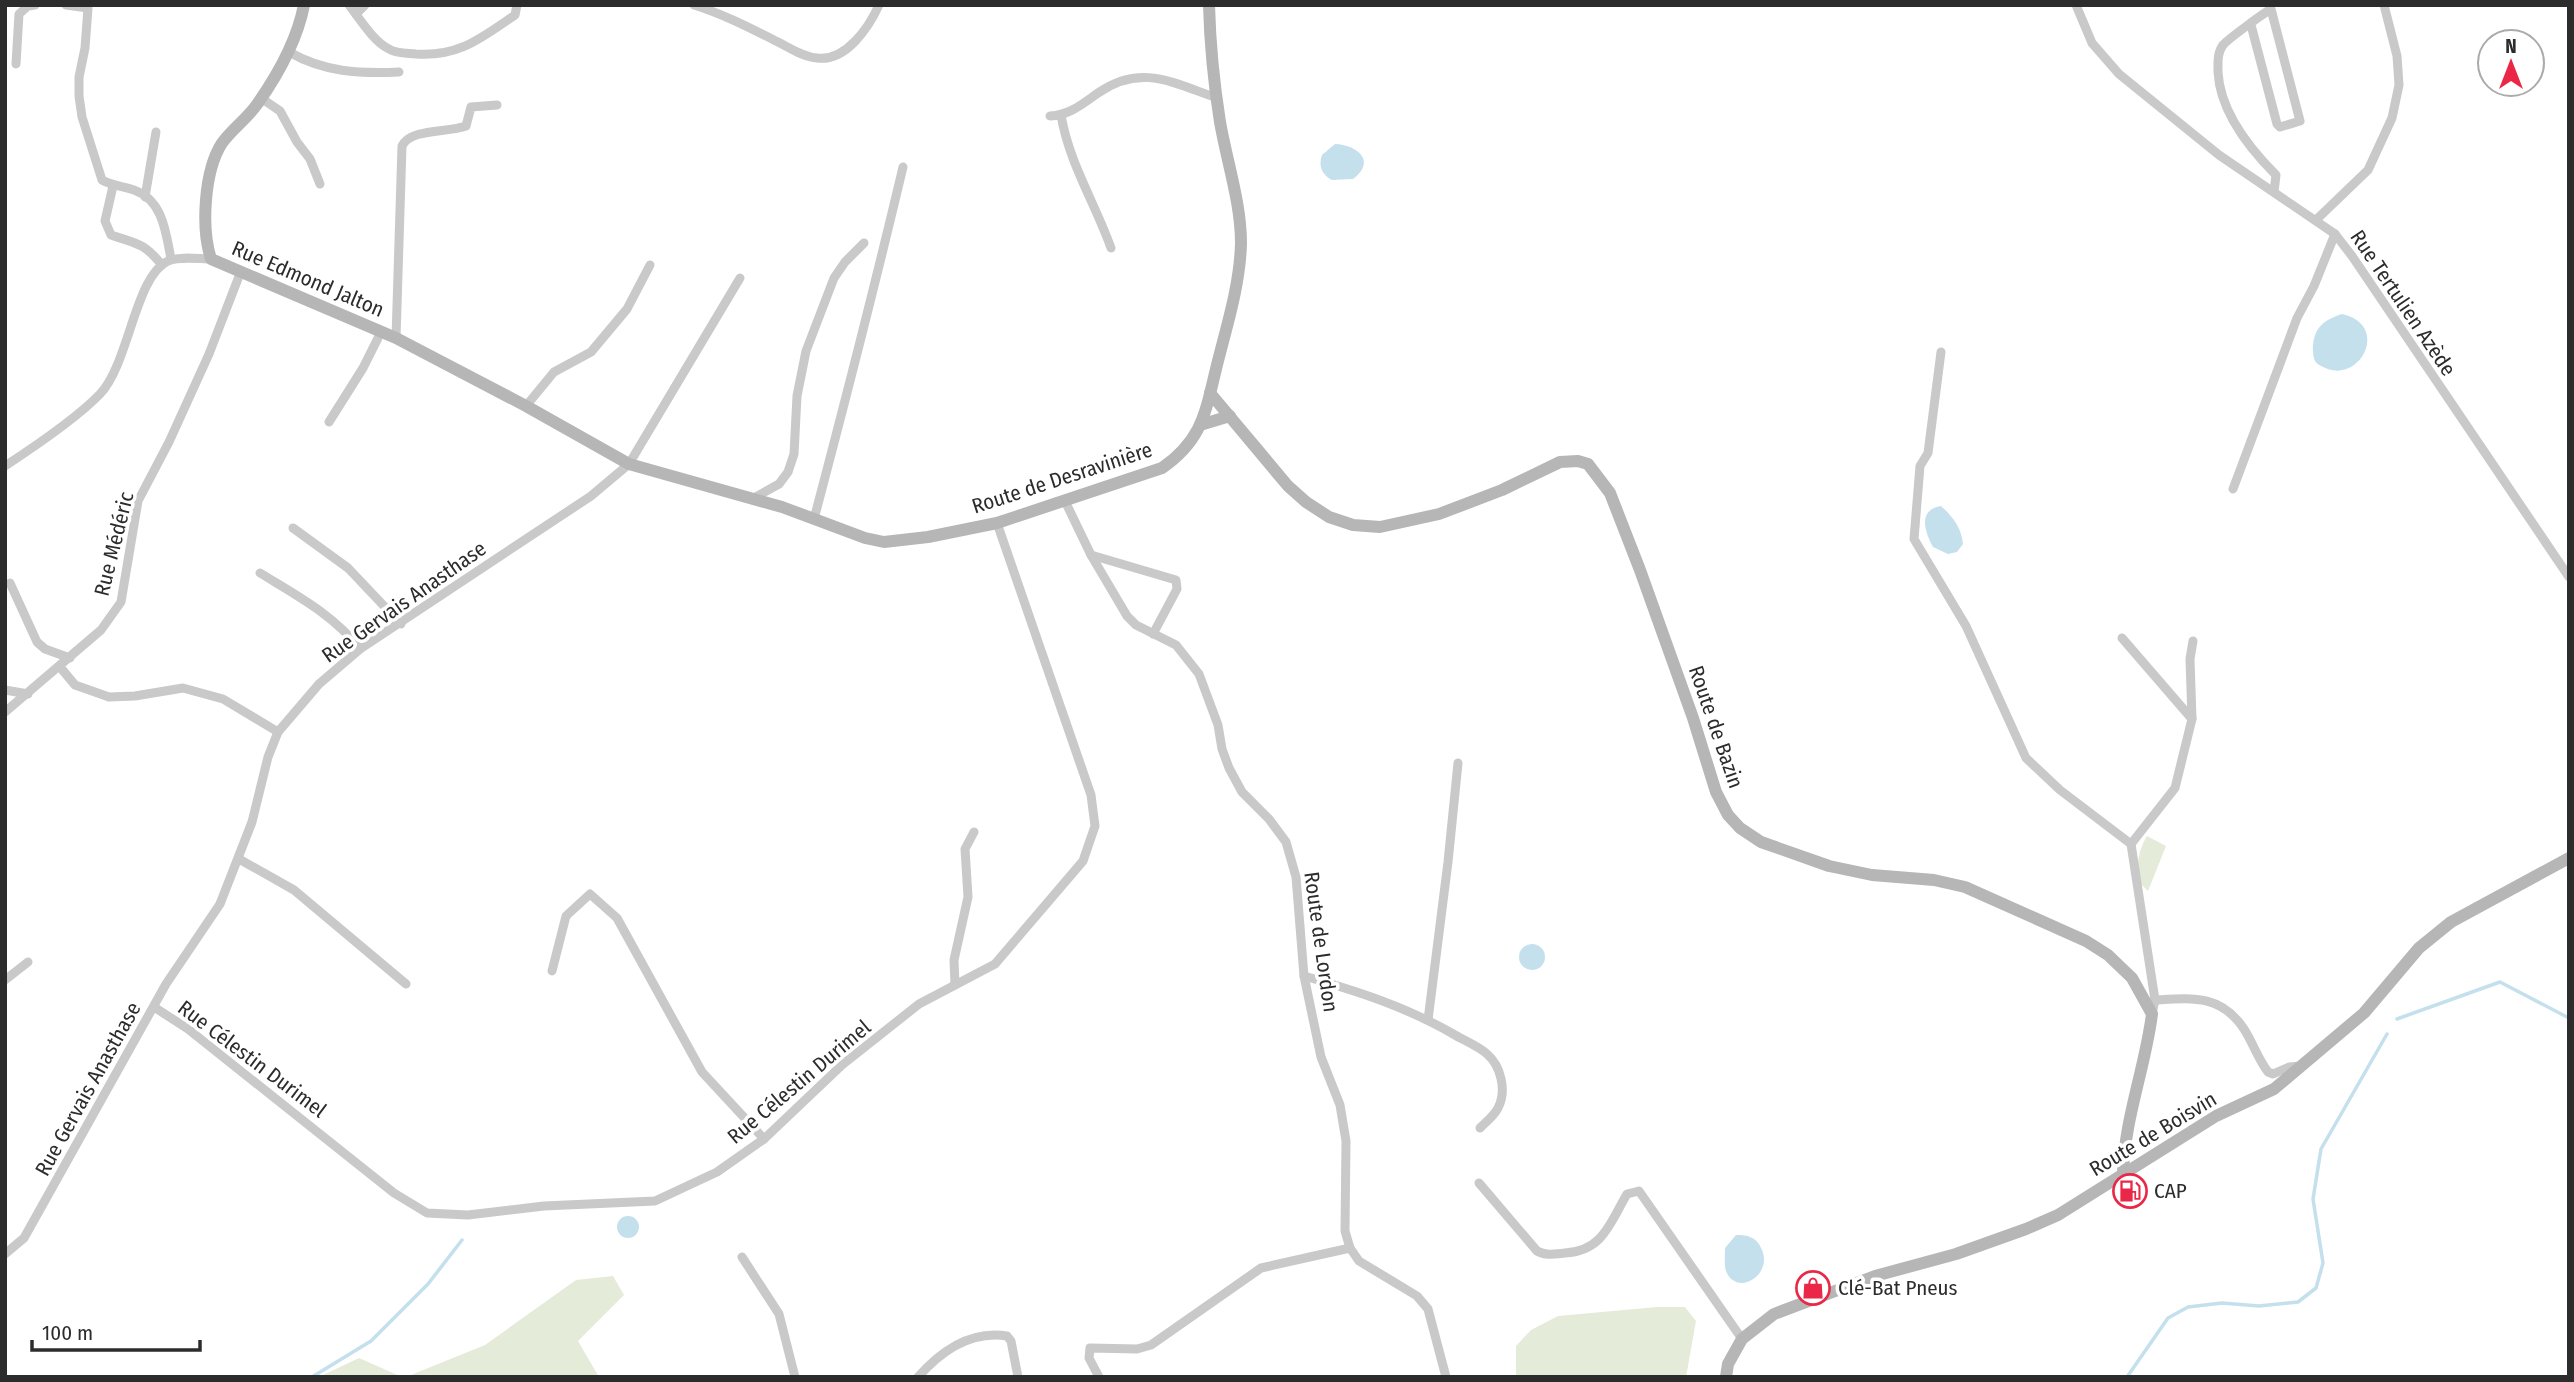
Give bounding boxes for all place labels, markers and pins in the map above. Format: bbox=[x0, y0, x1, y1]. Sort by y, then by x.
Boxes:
fuel station icon: CAP bbox=[2111, 1172, 2149, 1210]
place label: CAP bbox=[2154, 1178, 2187, 1204]
shop icon: Clé-Bat Pneus bbox=[1794, 1269, 1832, 1307]
place label: Clé-Bat Pneus bbox=[1838, 1275, 1958, 1301]

